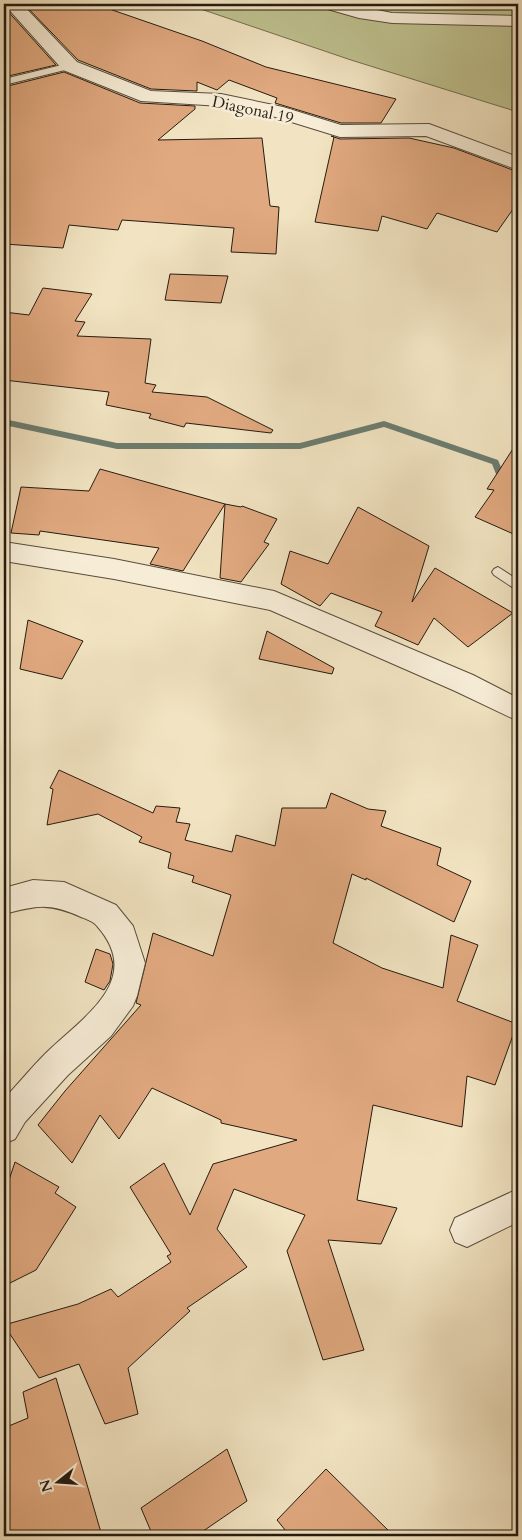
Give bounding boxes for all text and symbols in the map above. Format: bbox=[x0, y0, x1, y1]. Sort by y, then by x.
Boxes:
street label: Diagonal 19 bbox=[210, 91, 296, 129]
north arrow bbox=[32, 1458, 82, 1508]
text: N bbox=[35, 1477, 57, 1494]

